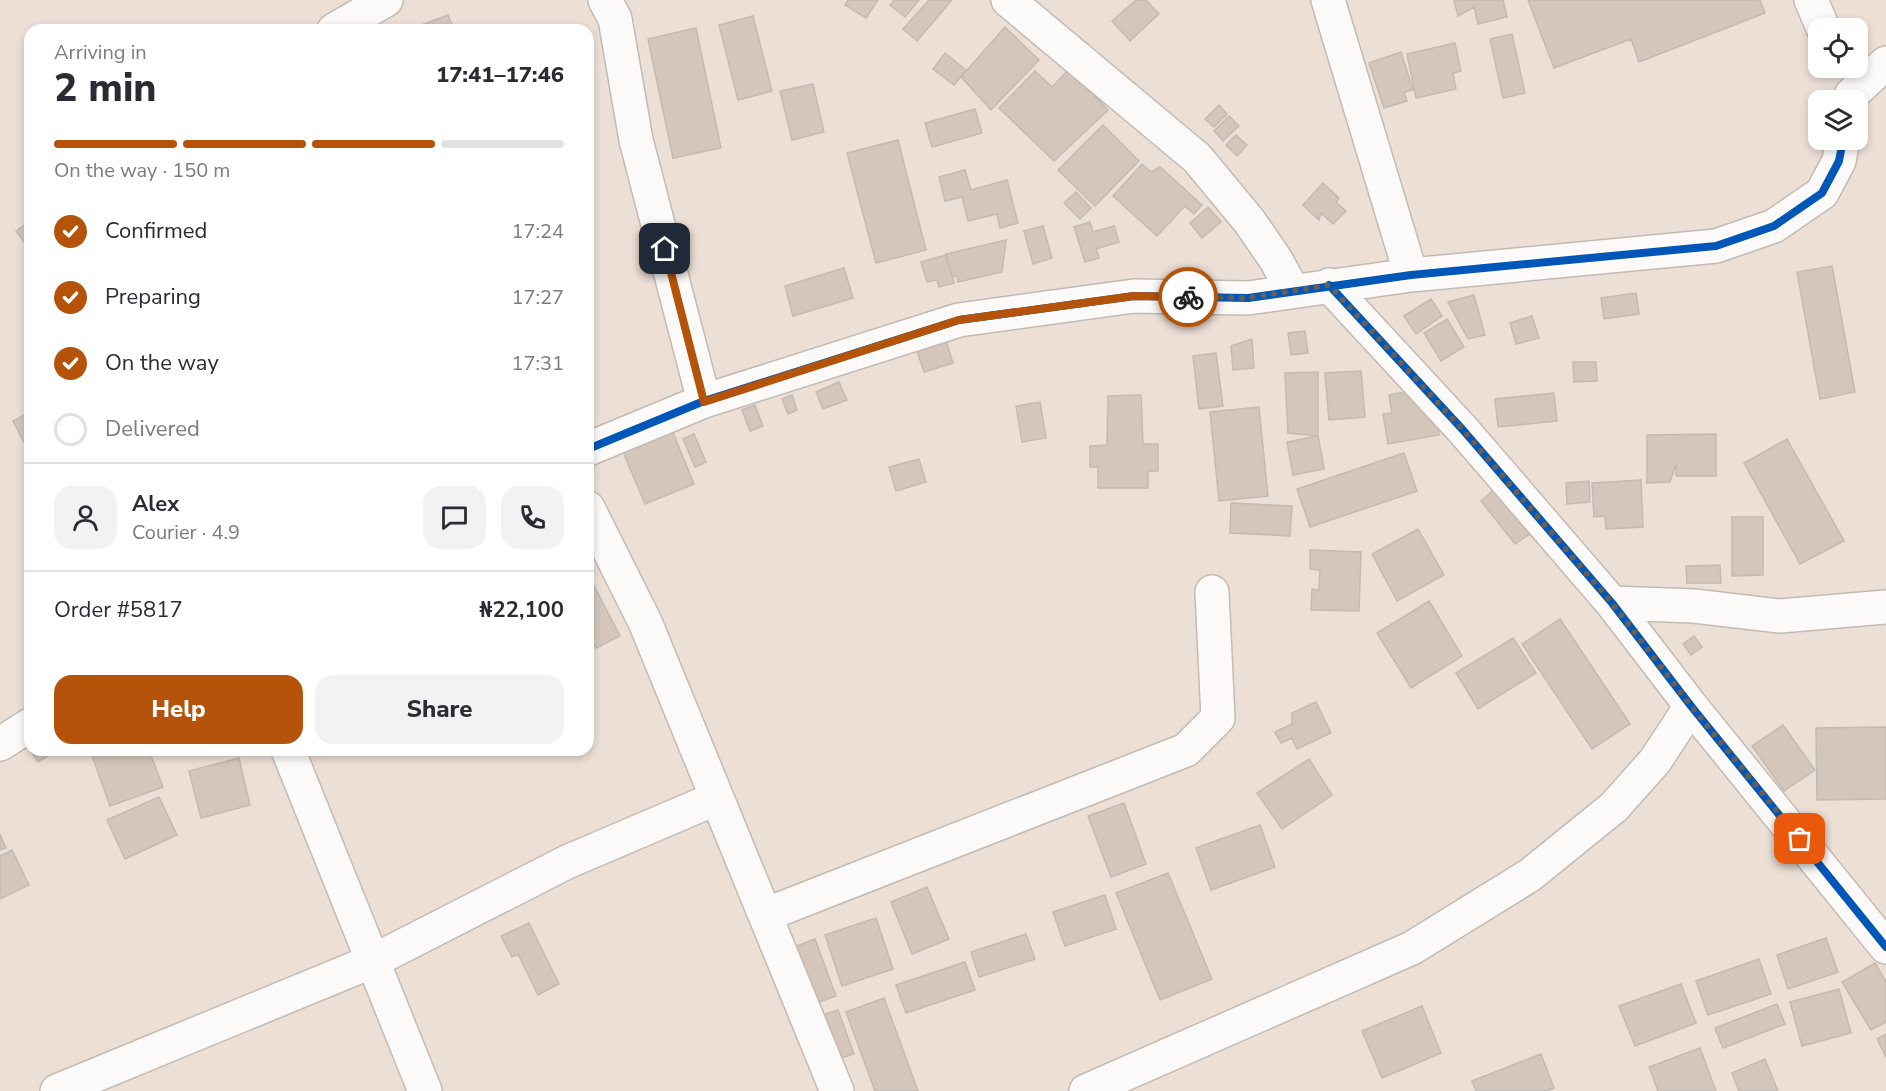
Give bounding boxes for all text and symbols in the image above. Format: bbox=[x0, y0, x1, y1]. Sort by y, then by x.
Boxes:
map controls bbox=[1808, 18, 1868, 150]
button: locate bbox=[1808, 18, 1868, 78]
text: Arriving in bbox=[54, 39, 147, 66]
text: 17:41–17:46 bbox=[436, 60, 564, 90]
text: 2 min bbox=[54, 62, 157, 115]
button: layers bbox=[1808, 90, 1868, 150]
text: On the way · 150 m bbox=[54, 157, 230, 184]
icon: check bbox=[54, 215, 87, 248]
text: Confirmed bbox=[105, 216, 207, 246]
text: 17:24 bbox=[511, 218, 564, 245]
pin bbox=[639, 223, 690, 274]
icon: home bbox=[648, 232, 681, 265]
courier bbox=[1158, 267, 1218, 327]
icon: check bbox=[54, 281, 87, 314]
icon: bike bbox=[1172, 281, 1205, 314]
text: Preparing bbox=[105, 282, 201, 312]
text: 17:27 bbox=[511, 284, 564, 311]
icon: check bbox=[54, 347, 87, 380]
text: On the way bbox=[105, 348, 219, 378]
text: 17:31 bbox=[511, 350, 564, 377]
text: Delivered bbox=[105, 414, 200, 444]
button: person bbox=[54, 486, 117, 549]
button: chat bbox=[423, 486, 486, 549]
button: phone bbox=[501, 486, 564, 549]
text: Alex bbox=[132, 489, 179, 519]
text: Courier · 4.9 bbox=[132, 519, 240, 546]
text: Order #5817 bbox=[54, 595, 183, 625]
text: ₦22,100 bbox=[479, 595, 564, 625]
button: Help bbox=[54, 675, 303, 744]
button: Share bbox=[315, 675, 564, 744]
pin bbox=[1774, 813, 1825, 864]
icon: bag bbox=[1783, 822, 1816, 855]

